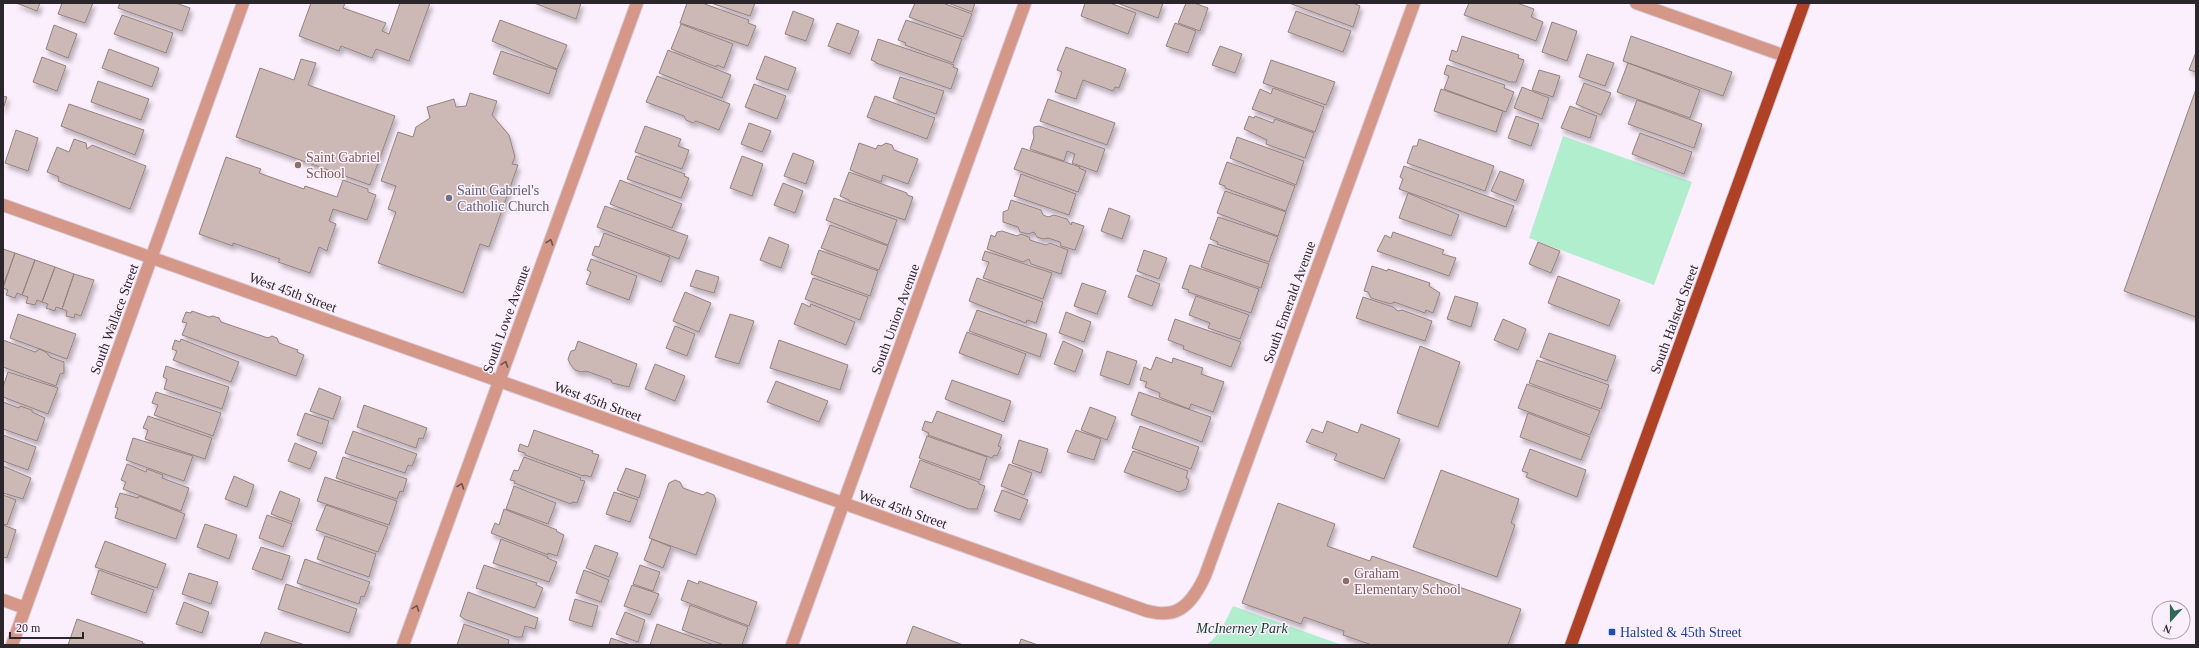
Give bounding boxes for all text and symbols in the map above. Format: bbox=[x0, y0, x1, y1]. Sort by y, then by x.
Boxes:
place label: Saint Gabriel School bbox=[306, 150, 380, 181]
marker: Saint Gabriel School bbox=[293, 160, 303, 170]
place label: Saint Gabriel's Catholic Church bbox=[457, 183, 549, 214]
marker: Saint Gabriel's Catholic Church bbox=[444, 193, 454, 203]
one-way arrow bbox=[545, 239, 553, 246]
street label: South Emerald Avenue bbox=[1260, 239, 1319, 365]
street label: South Wallace Street bbox=[87, 262, 142, 377]
street label: South Union Avenue bbox=[869, 262, 922, 376]
street label: South Halsted Street bbox=[1648, 262, 1701, 376]
street label: South Lowe Avenue bbox=[480, 263, 533, 375]
street label: West 45th Street bbox=[247, 270, 339, 315]
one-way arrow bbox=[501, 361, 509, 368]
street label: West 45th Street bbox=[552, 379, 644, 424]
one-way arrow bbox=[456, 483, 464, 490]
street label: West 45th Street bbox=[857, 487, 949, 532]
place label: Graham Elementary School bbox=[1354, 566, 1461, 597]
marker: Graham Elementary School bbox=[1341, 576, 1351, 586]
north arrow bbox=[2151, 600, 2191, 640]
one-way arrow bbox=[411, 605, 420, 612]
scale bar bbox=[10, 614, 83, 640]
text: 20 m bbox=[16, 621, 41, 635]
park label: McInerney Park bbox=[1195, 621, 1288, 636]
text: N bbox=[2162, 622, 2173, 636]
place label: Halsted & 45th Street bbox=[1620, 625, 1742, 640]
marker: Halsted & 45th Street bbox=[1607, 627, 1617, 637]

